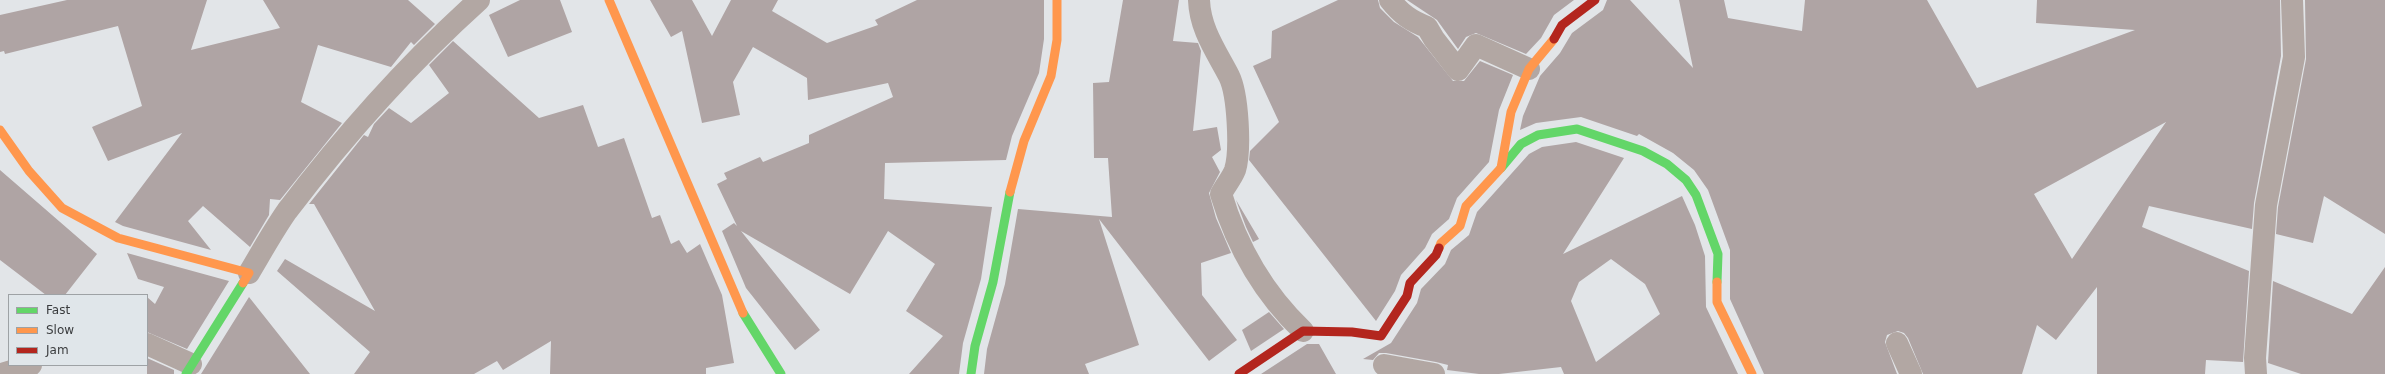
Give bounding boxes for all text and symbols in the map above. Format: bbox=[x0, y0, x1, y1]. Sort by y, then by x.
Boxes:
legend bbox=[8, 294, 148, 366]
text: Fast bbox=[46, 303, 70, 317]
text: Slow bbox=[46, 323, 74, 337]
text: Jam bbox=[46, 343, 69, 357]

